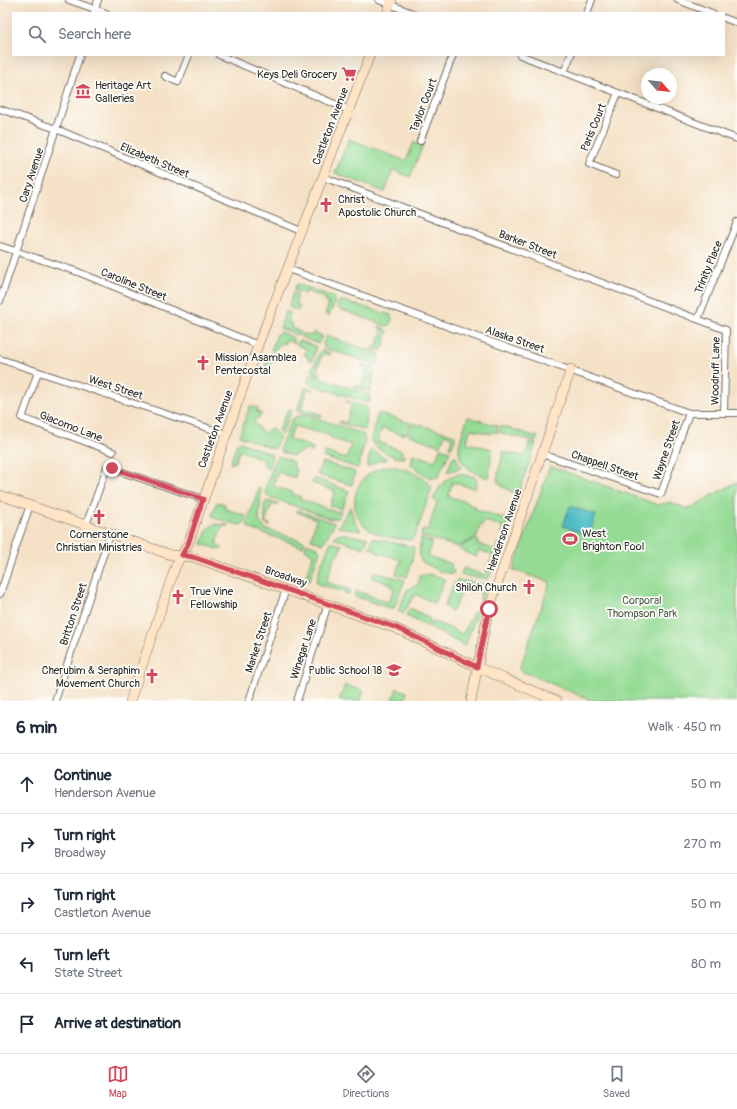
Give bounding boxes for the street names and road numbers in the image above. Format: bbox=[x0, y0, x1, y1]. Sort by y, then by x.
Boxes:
street label: Taylor Court bbox=[407, 76, 440, 134]
street label: Castleton Avenue bbox=[310, 85, 351, 167]
street label: Paris Court bbox=[578, 101, 609, 153]
street label: Elizabeth Street bbox=[118, 140, 192, 181]
street label: Cary Avenue bbox=[17, 146, 47, 204]
street label: Barker Street bbox=[497, 227, 559, 262]
street label: Trinity Place bbox=[692, 238, 725, 296]
street label: Caroline Street bbox=[99, 265, 169, 304]
street label: Alaska Street bbox=[484, 323, 547, 356]
street label: Woodruff Lane bbox=[708, 336, 723, 405]
street label: West Street bbox=[87, 373, 145, 403]
street label: Castleton Avenue bbox=[195, 388, 236, 470]
street label: Giacomo Lane bbox=[38, 409, 105, 445]
street label: Wayne Street bbox=[650, 418, 683, 482]
street label: Chappell Street bbox=[569, 448, 641, 483]
street label: Henderson Avenue bbox=[484, 487, 525, 573]
street label: Broadway bbox=[263, 563, 309, 590]
street label: Britton Street bbox=[57, 581, 90, 647]
street label: Market Street bbox=[242, 609, 275, 674]
street label: Winegar Lane bbox=[288, 617, 319, 681]

